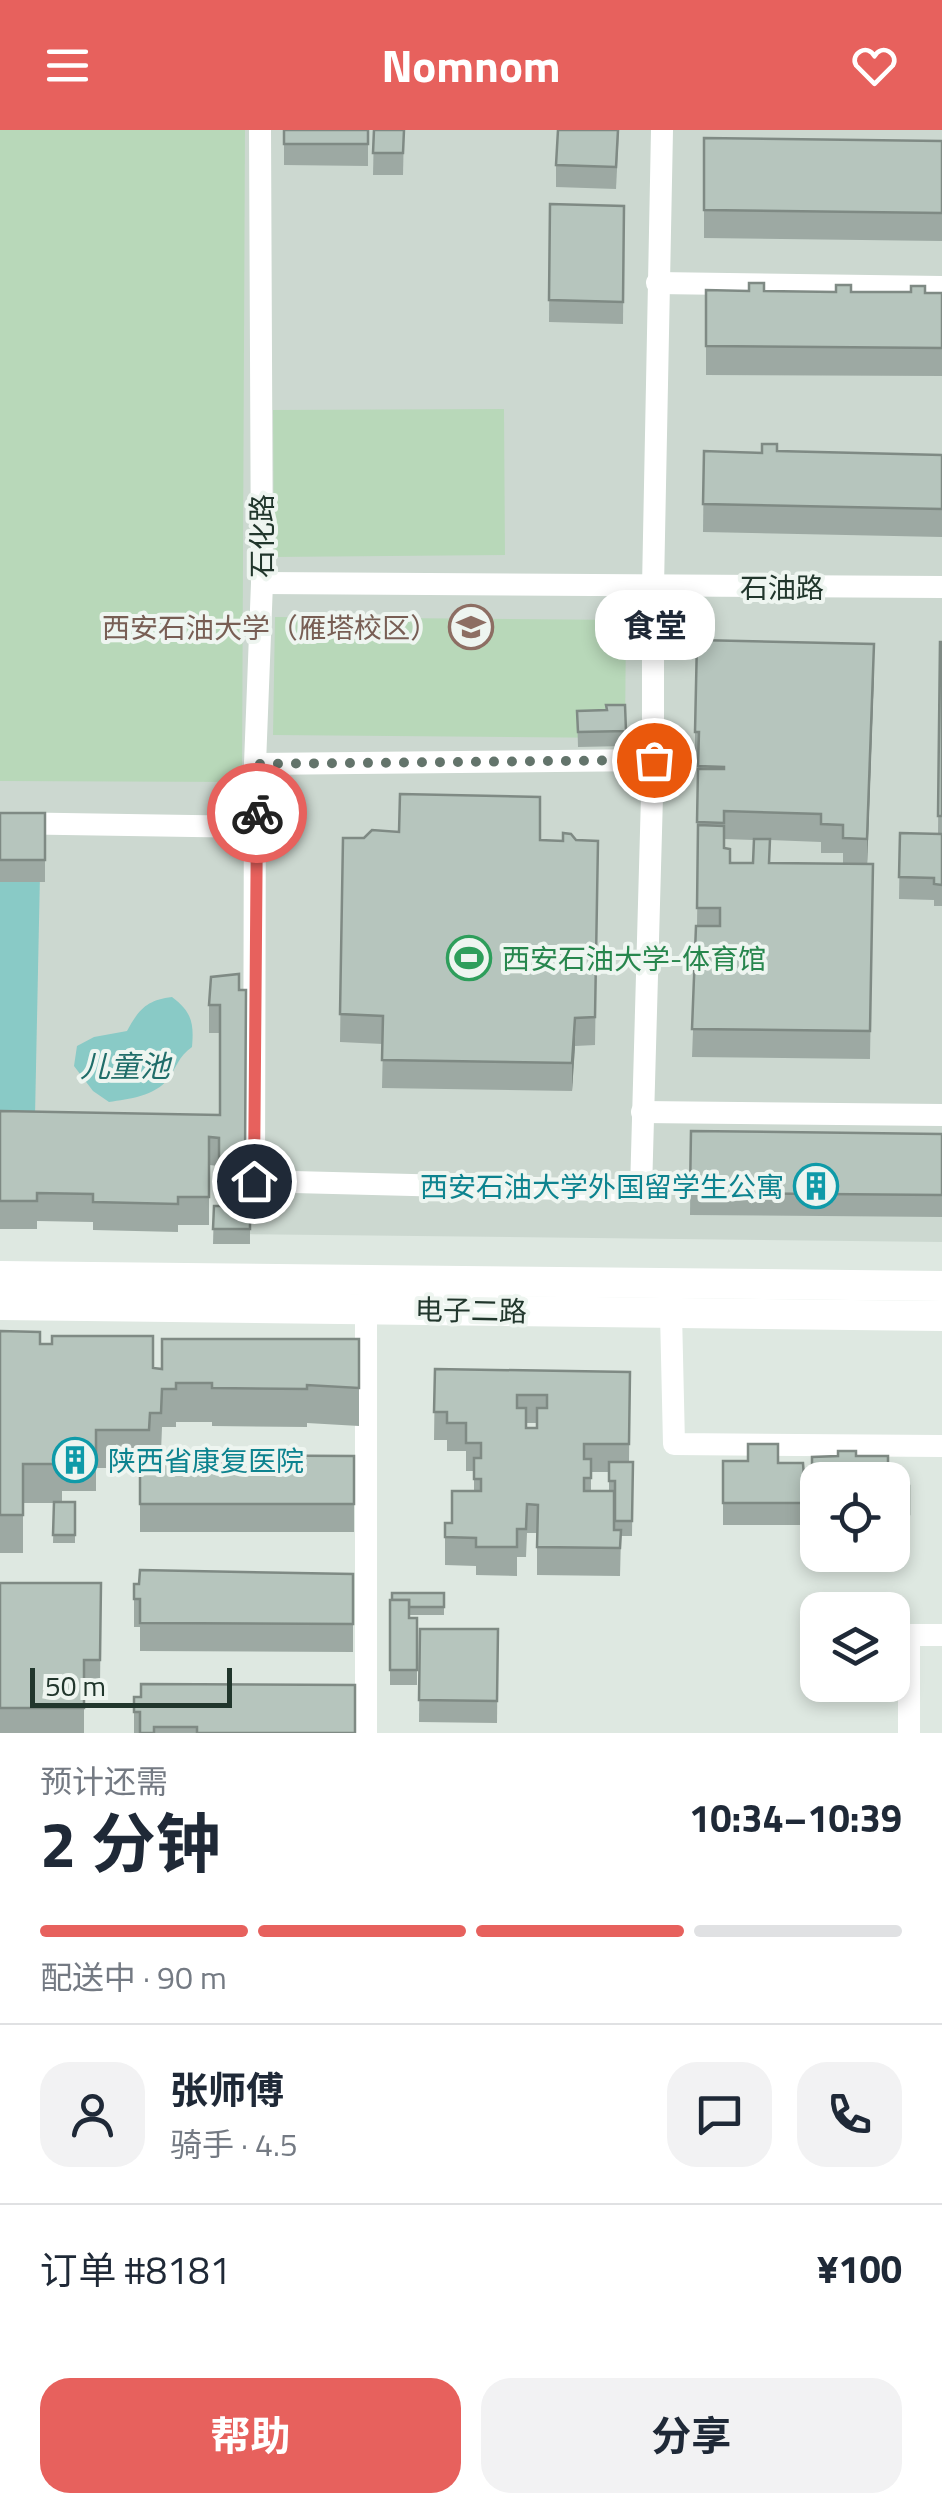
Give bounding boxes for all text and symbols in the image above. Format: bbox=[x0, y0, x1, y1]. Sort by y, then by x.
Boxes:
text: Nomnom bbox=[381, 31, 561, 99]
icon: menu bbox=[40, 38, 95, 93]
icon: heart bbox=[847, 38, 902, 93]
street label: 石化路 bbox=[240, 494, 283, 578]
street label: 石油路 bbox=[740, 566, 824, 609]
callout: 食堂 bbox=[594, 590, 714, 660]
text: 食堂 bbox=[623, 601, 687, 649]
school or university icon: 西安石油大学（雁塔校区） bbox=[448, 604, 494, 650]
place label: 西安石油大学（雁塔校区） bbox=[102, 606, 438, 649]
pin bbox=[612, 718, 697, 803]
icon: bag bbox=[627, 733, 682, 788]
courier bbox=[207, 763, 307, 863]
icon: bike bbox=[230, 786, 285, 841]
sports icon: 西安石油大学-体育馆 bbox=[446, 935, 492, 981]
place label: 西安石油大学-体育馆 bbox=[502, 937, 766, 980]
water label: 儿童池 bbox=[80, 1043, 173, 1089]
pin bbox=[212, 1139, 297, 1224]
icon: home bbox=[227, 1154, 282, 1209]
building icon: 西安石油大学外国留学生公寓 bbox=[793, 1163, 839, 1209]
place label: 西安石油大学外国留学生公寓 bbox=[420, 1165, 784, 1208]
street label: 电子二路 bbox=[415, 1288, 527, 1332]
building icon: 陕西省康复医院 bbox=[52, 1437, 98, 1483]
place label: 陕西省康复医院 bbox=[108, 1439, 304, 1482]
map controls bbox=[800, 1462, 910, 1702]
button: locate bbox=[800, 1462, 910, 1572]
button: layers bbox=[800, 1592, 910, 1702]
scale bar bbox=[30, 1663, 232, 1708]
text: 50 m bbox=[45, 1664, 106, 1707]
text: 预计还需 bbox=[40, 1757, 168, 1805]
text: 10:34–10:39 bbox=[689, 1789, 902, 1847]
text: 2 分钟 bbox=[40, 1793, 221, 1892]
text: 配送中 · 90 m bbox=[40, 1953, 227, 2001]
text: 张师傅 bbox=[170, 2061, 284, 2119]
button: person bbox=[40, 2062, 145, 2167]
button: chat bbox=[667, 2062, 772, 2167]
button: phone bbox=[797, 2062, 902, 2167]
text: 骑手 · 4.5 bbox=[170, 2120, 298, 2168]
text: ¥100 bbox=[817, 2240, 902, 2298]
text: 订单 #8181 bbox=[40, 2241, 231, 2299]
button: 帮助 bbox=[40, 2378, 461, 2493]
button: 分享 bbox=[481, 2378, 902, 2493]

